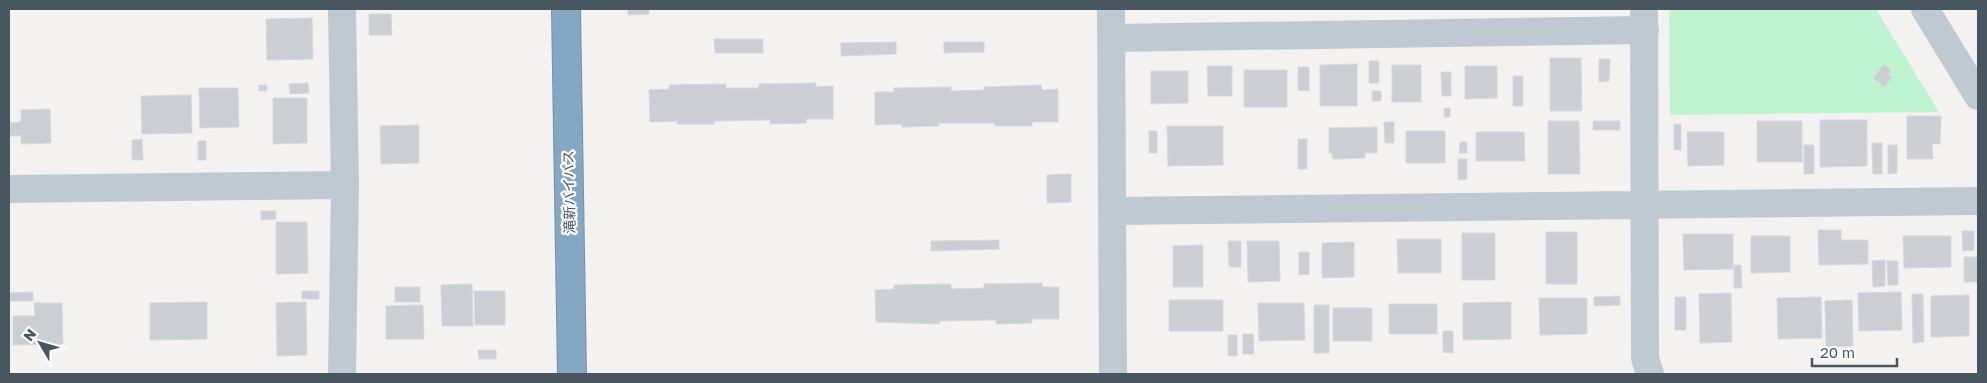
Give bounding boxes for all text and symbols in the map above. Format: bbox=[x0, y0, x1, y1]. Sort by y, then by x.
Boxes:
street label: 滝新バイパス bbox=[559, 150, 578, 234]
north arrow bbox=[15, 318, 65, 368]
text: N bbox=[19, 325, 39, 344]
scale bar bbox=[1812, 336, 1897, 368]
text: 20 m bbox=[1820, 343, 1855, 361]

